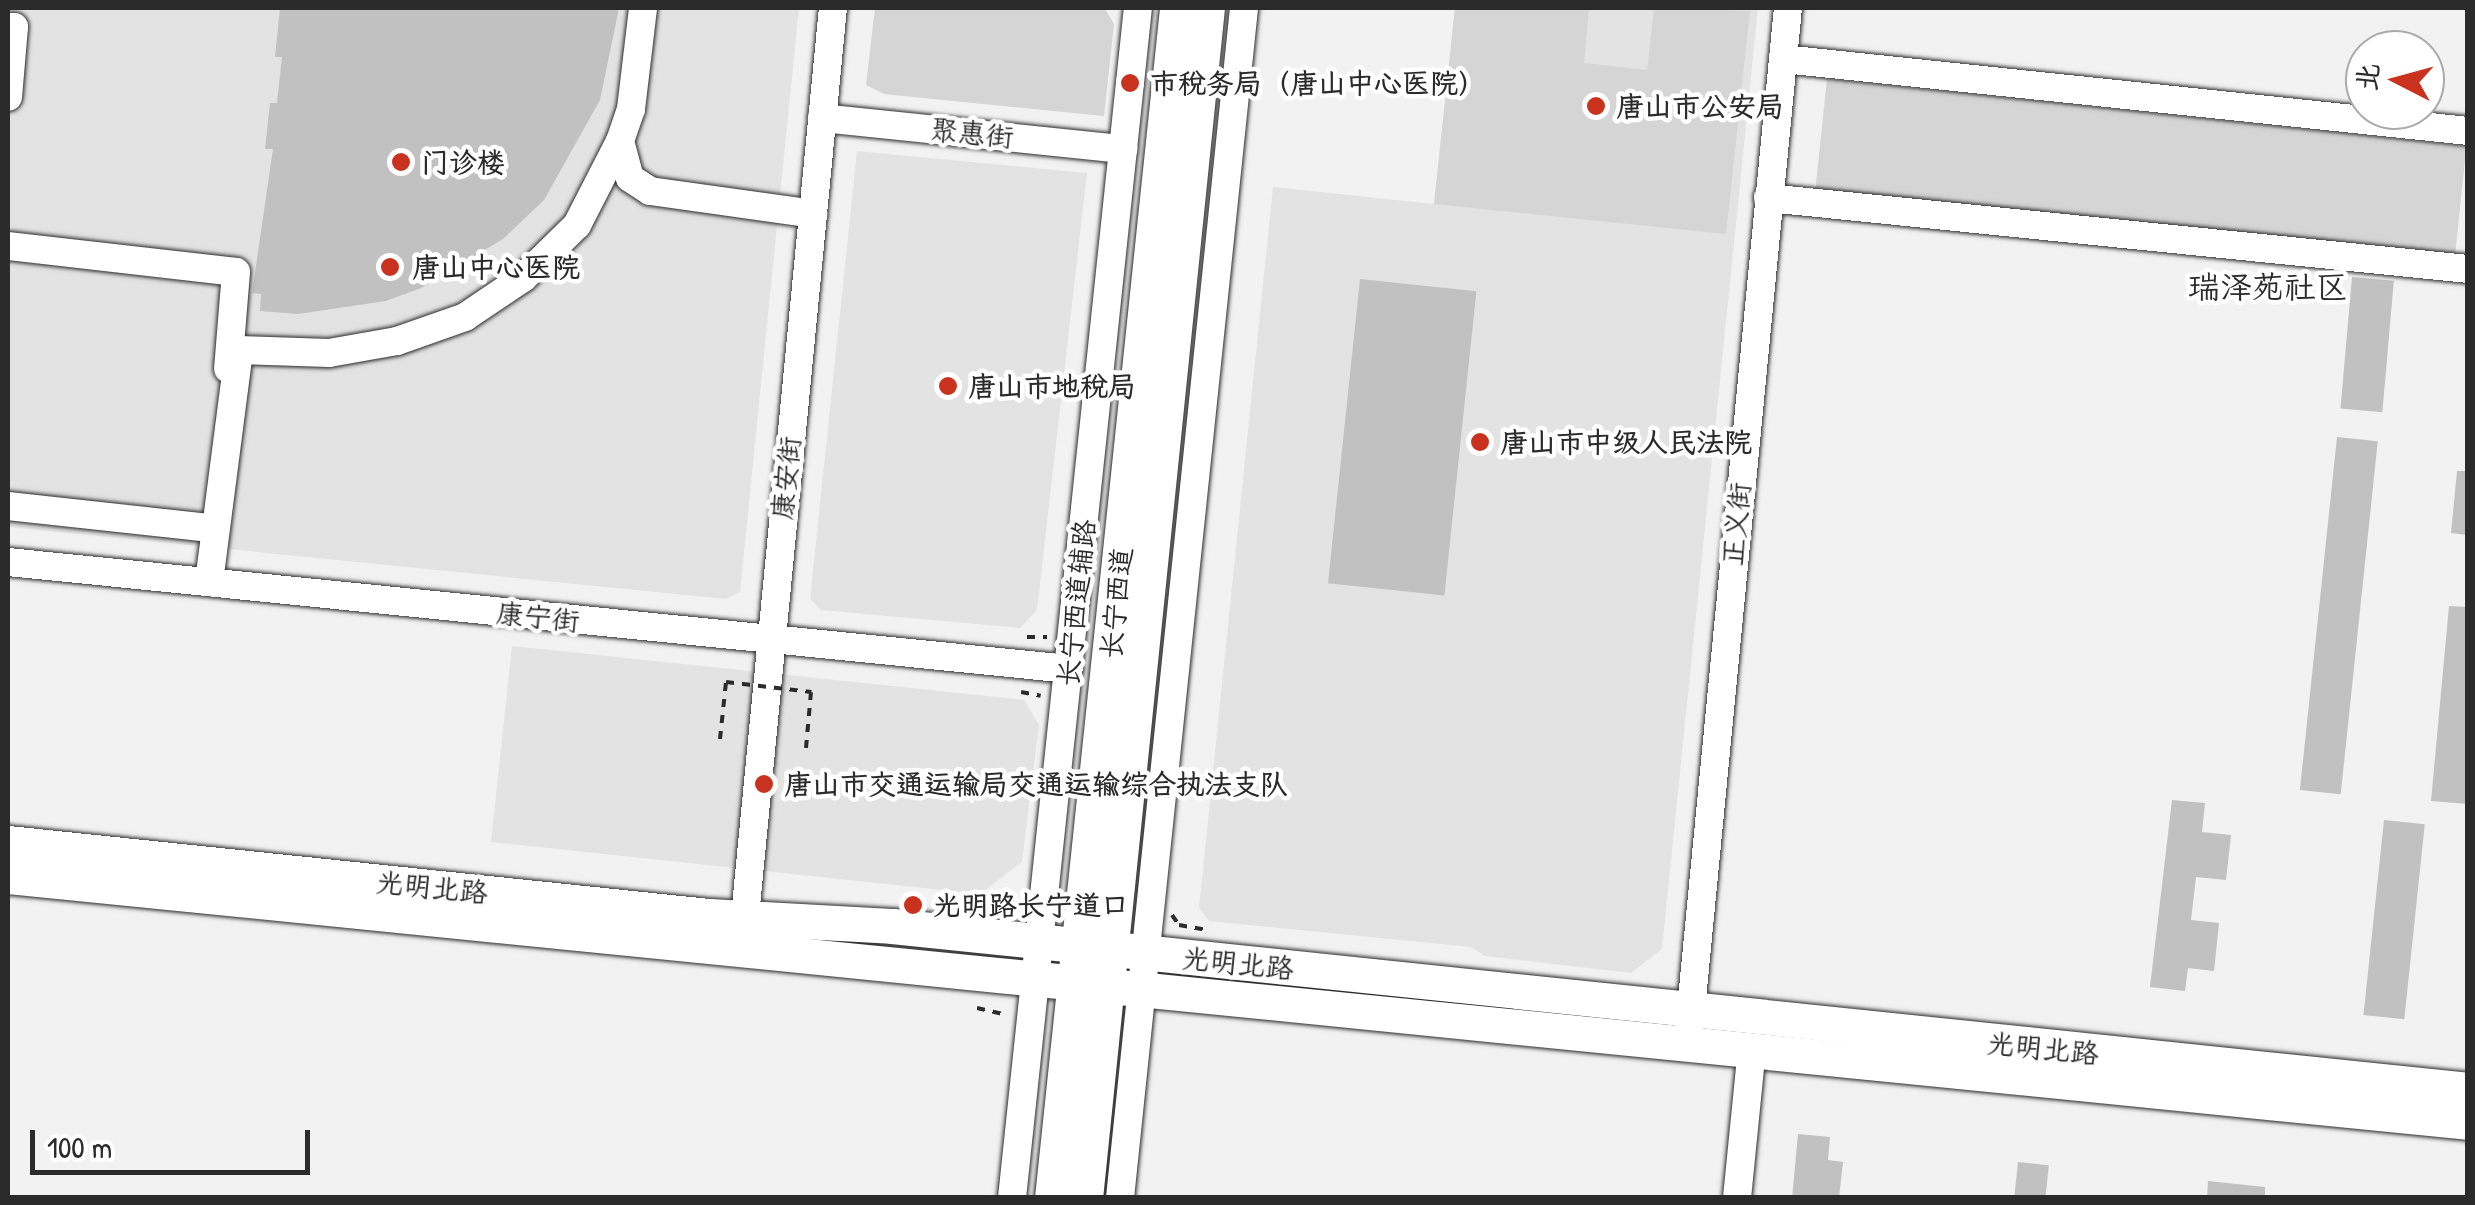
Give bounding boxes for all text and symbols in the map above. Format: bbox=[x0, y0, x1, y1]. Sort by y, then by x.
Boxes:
north arrow bbox=[2345, 30, 2445, 130]
text: 北 bbox=[2347, 61, 2388, 93]
place label: 市税务局（唐山中心医院） bbox=[1150, 66, 1486, 100]
marker: 市税务局（唐山中心医院） bbox=[1119, 72, 1141, 94]
place label: 唐山市公安局 bbox=[1616, 89, 1784, 123]
marker: 唐山市公安局 bbox=[1585, 95, 1607, 117]
street label: 聚惠街 bbox=[928, 112, 1016, 154]
place label: 门诊楼 bbox=[421, 145, 505, 179]
marker: 门诊楼 bbox=[390, 151, 412, 173]
place label: 唐山中心医院 bbox=[412, 250, 580, 284]
marker: 唐山中心医院 bbox=[377, 254, 403, 280]
district label: 瑞泽苑社区 bbox=[2188, 268, 2348, 306]
place label: 唐山市地税局 bbox=[968, 369, 1136, 403]
marker: 唐山市地税局 bbox=[937, 375, 959, 397]
place label: 唐山市中级人民法院 bbox=[1500, 425, 1752, 459]
marker: 唐山市中级人民法院 bbox=[1469, 431, 1491, 453]
street label: 康安街 bbox=[765, 434, 807, 522]
street label: 正义街 bbox=[1715, 480, 1757, 568]
street label: 长宁西道辅路 bbox=[1051, 518, 1101, 688]
street label: 长宁西道 bbox=[1093, 546, 1139, 660]
street label: 康宁街 bbox=[494, 596, 582, 638]
place label: 唐山市交通运输局交通运输综合执法支队 bbox=[784, 767, 1288, 801]
marker: 唐山市交通运输局交通运输综合执法支队 bbox=[753, 773, 775, 795]
street label: 光明北路 bbox=[375, 864, 489, 910]
place label: 光明路长宁道口 bbox=[933, 888, 1129, 922]
marker: 光明路长宁道口 bbox=[902, 894, 924, 916]
street label: 光明北路 bbox=[1181, 940, 1295, 986]
street label: 光明北路 bbox=[1986, 1025, 2100, 1071]
scale bar bbox=[35, 1110, 315, 1172]
text: 100 m bbox=[47, 1127, 112, 1167]

